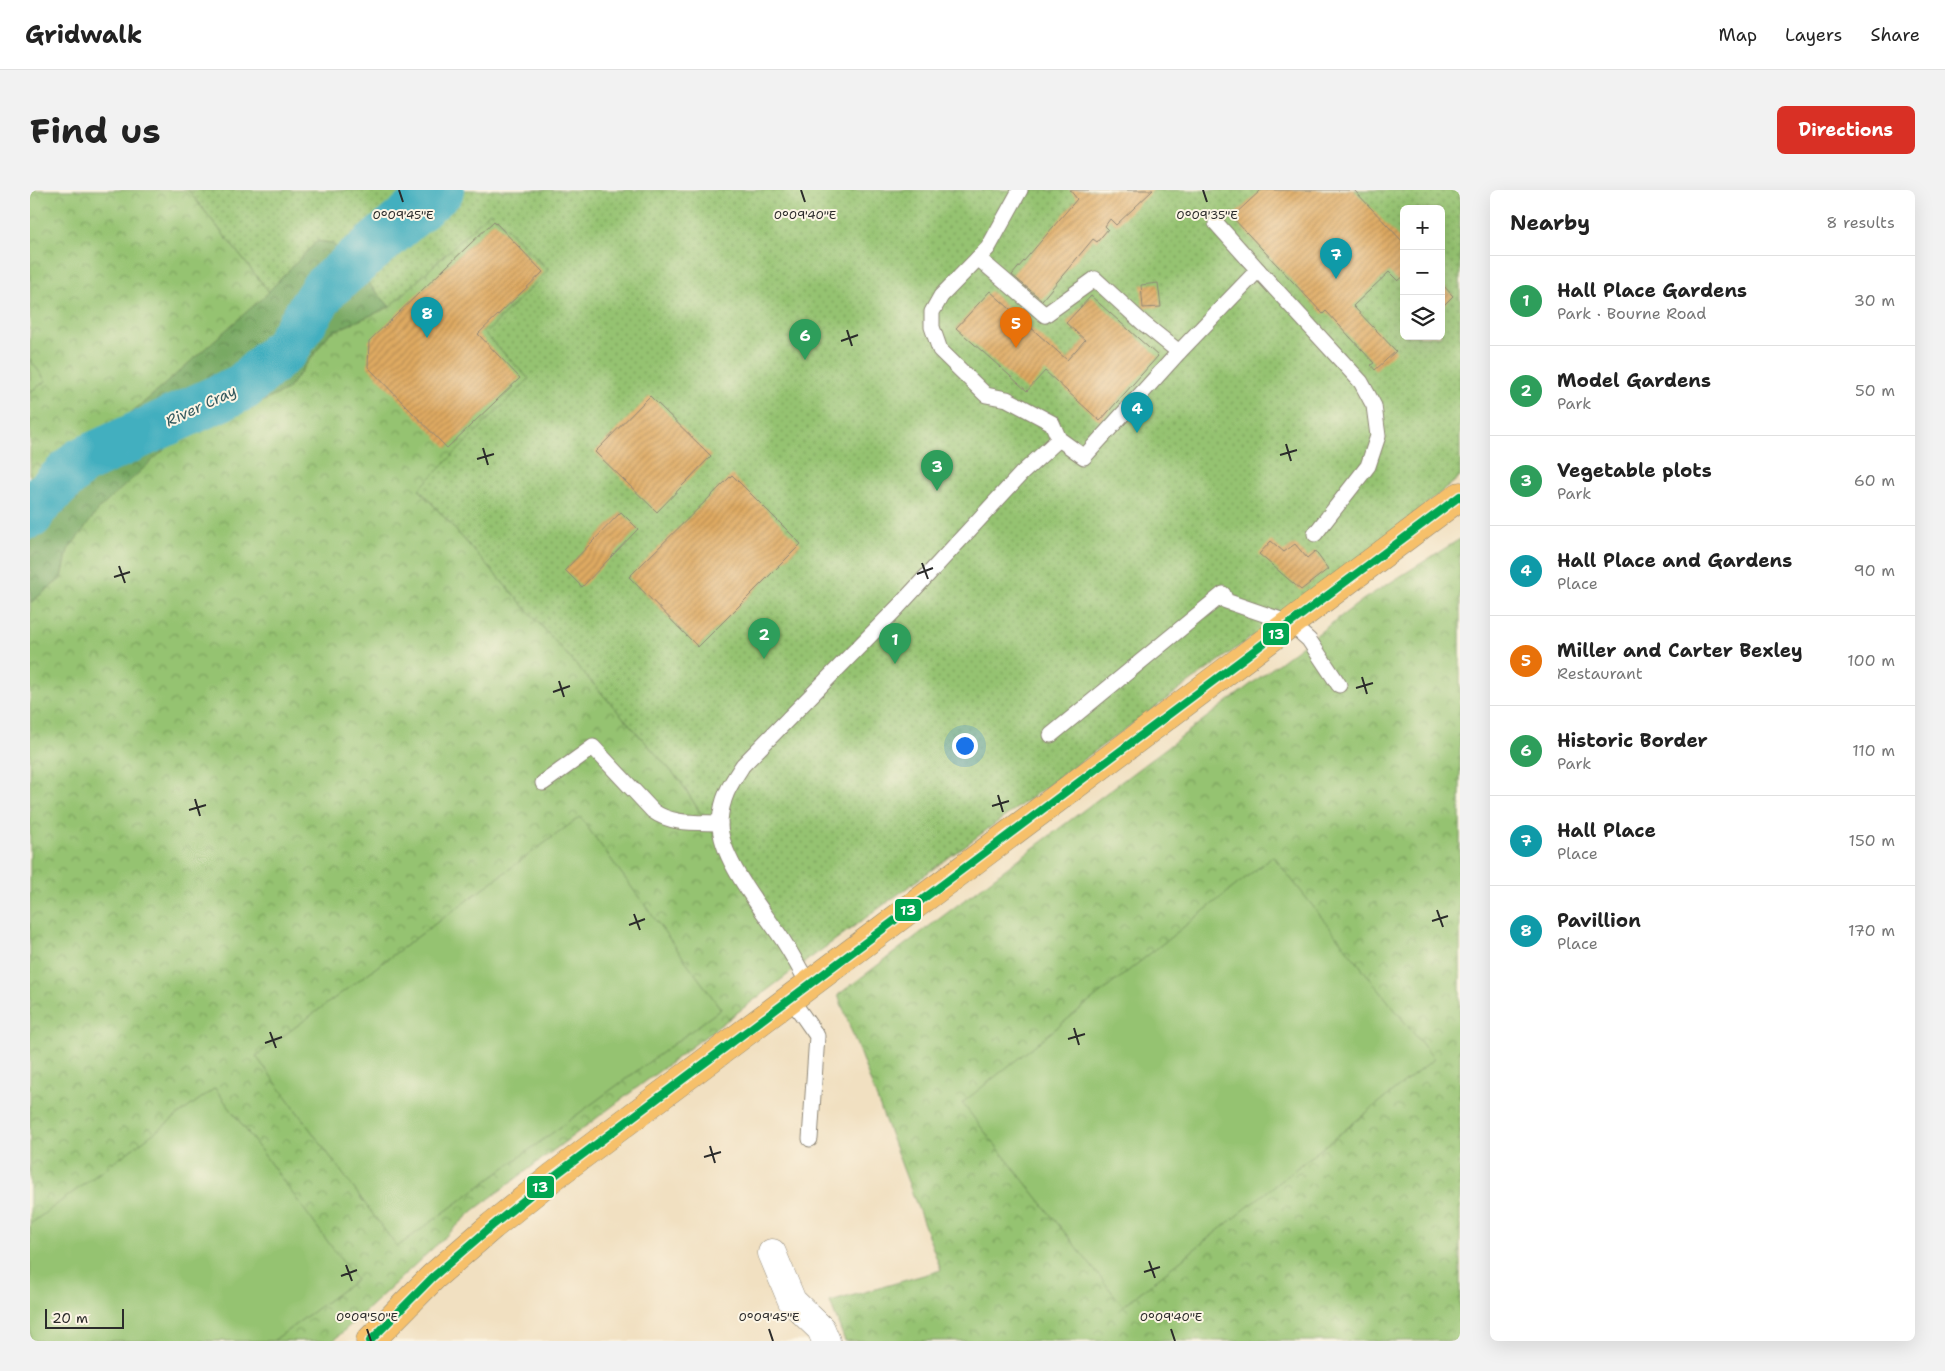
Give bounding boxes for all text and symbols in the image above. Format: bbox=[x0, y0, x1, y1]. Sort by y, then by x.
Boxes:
text: Gridwalk bbox=[25, 19, 142, 51]
text: Map bbox=[1719, 23, 1757, 47]
text: Layers bbox=[1785, 23, 1842, 47]
text: Share bbox=[1870, 23, 1920, 47]
button: Directions bbox=[1777, 106, 1915, 154]
text: Find us bbox=[30, 107, 161, 154]
map controls bbox=[1400, 205, 1445, 340]
button: + bbox=[1400, 205, 1445, 250]
text: 0°09'45"E bbox=[372, 207, 434, 223]
text: 0°09'40"E bbox=[774, 207, 836, 223]
text: 0°09'35"E bbox=[1176, 207, 1238, 223]
text: Nearby bbox=[1510, 209, 1590, 237]
text: 8 results bbox=[1826, 212, 1895, 233]
pin: 7 bbox=[1320, 238, 1352, 279]
button: − bbox=[1400, 250, 1445, 295]
text: Hall Place Gardens bbox=[1557, 278, 1747, 303]
text: 1 bbox=[1522, 290, 1530, 311]
text: 30 m bbox=[1854, 290, 1895, 311]
button: layers bbox=[1400, 295, 1445, 340]
pin: 8 bbox=[411, 297, 443, 338]
text: Park · Bourne Road bbox=[1557, 303, 1706, 324]
pin: 5 bbox=[1000, 307, 1032, 348]
pin: 6 bbox=[789, 319, 821, 360]
text: Model Gardens bbox=[1557, 368, 1711, 393]
text: 2 bbox=[1520, 380, 1532, 401]
text: 50 m bbox=[1855, 380, 1895, 401]
water label: River Cray bbox=[162, 381, 240, 431]
pin: 4 bbox=[1121, 392, 1153, 433]
text: Park bbox=[1557, 393, 1591, 414]
pin: 3 bbox=[921, 450, 953, 491]
text: Vegetable plots bbox=[1557, 458, 1712, 483]
text: 3 bbox=[1520, 470, 1532, 491]
text: 60 m bbox=[1854, 470, 1895, 491]
text: Park bbox=[1557, 483, 1591, 504]
text: Hall Place and Gardens bbox=[1557, 548, 1792, 573]
text: 4 bbox=[1520, 560, 1532, 581]
text: 90 m bbox=[1854, 560, 1895, 581]
text: Place bbox=[1557, 573, 1598, 594]
pin: 2 bbox=[748, 618, 780, 659]
line badge: 13 bbox=[1262, 622, 1290, 646]
pin: 1 bbox=[879, 623, 911, 664]
text: 13 bbox=[1268, 625, 1284, 643]
text: Miller and Carter Bexley bbox=[1557, 638, 1803, 663]
text: 5 bbox=[1521, 650, 1531, 671]
text: 100 m bbox=[1847, 650, 1895, 671]
text: Restaurant bbox=[1557, 663, 1643, 684]
text: Historic Border bbox=[1557, 728, 1708, 753]
your location bbox=[952, 733, 978, 759]
text: 6 bbox=[1520, 740, 1532, 761]
text: 110 m bbox=[1852, 740, 1895, 761]
text: Park bbox=[1557, 753, 1591, 774]
text: Hall Place bbox=[1557, 818, 1656, 843]
text: 7 bbox=[1520, 830, 1532, 851]
text: 150 m bbox=[1848, 830, 1895, 851]
text: Place bbox=[1557, 843, 1598, 864]
line badge: 13 bbox=[894, 898, 922, 922]
text: 13 bbox=[900, 901, 916, 919]
text: Pavillion bbox=[1557, 908, 1641, 933]
text: 8 bbox=[1520, 920, 1532, 941]
text: 170 m bbox=[1848, 920, 1895, 941]
text: Place bbox=[1557, 933, 1598, 954]
line badge: 13 bbox=[526, 1175, 555, 1199]
text: 13 bbox=[532, 1178, 548, 1196]
scale bar bbox=[45, 1306, 124, 1329]
text: 20 m bbox=[52, 1309, 88, 1327]
text: 0°09'50"E bbox=[336, 1309, 398, 1325]
text: 0°09'45"E bbox=[738, 1309, 800, 1325]
text: 0°09'40"E bbox=[1140, 1309, 1202, 1325]

